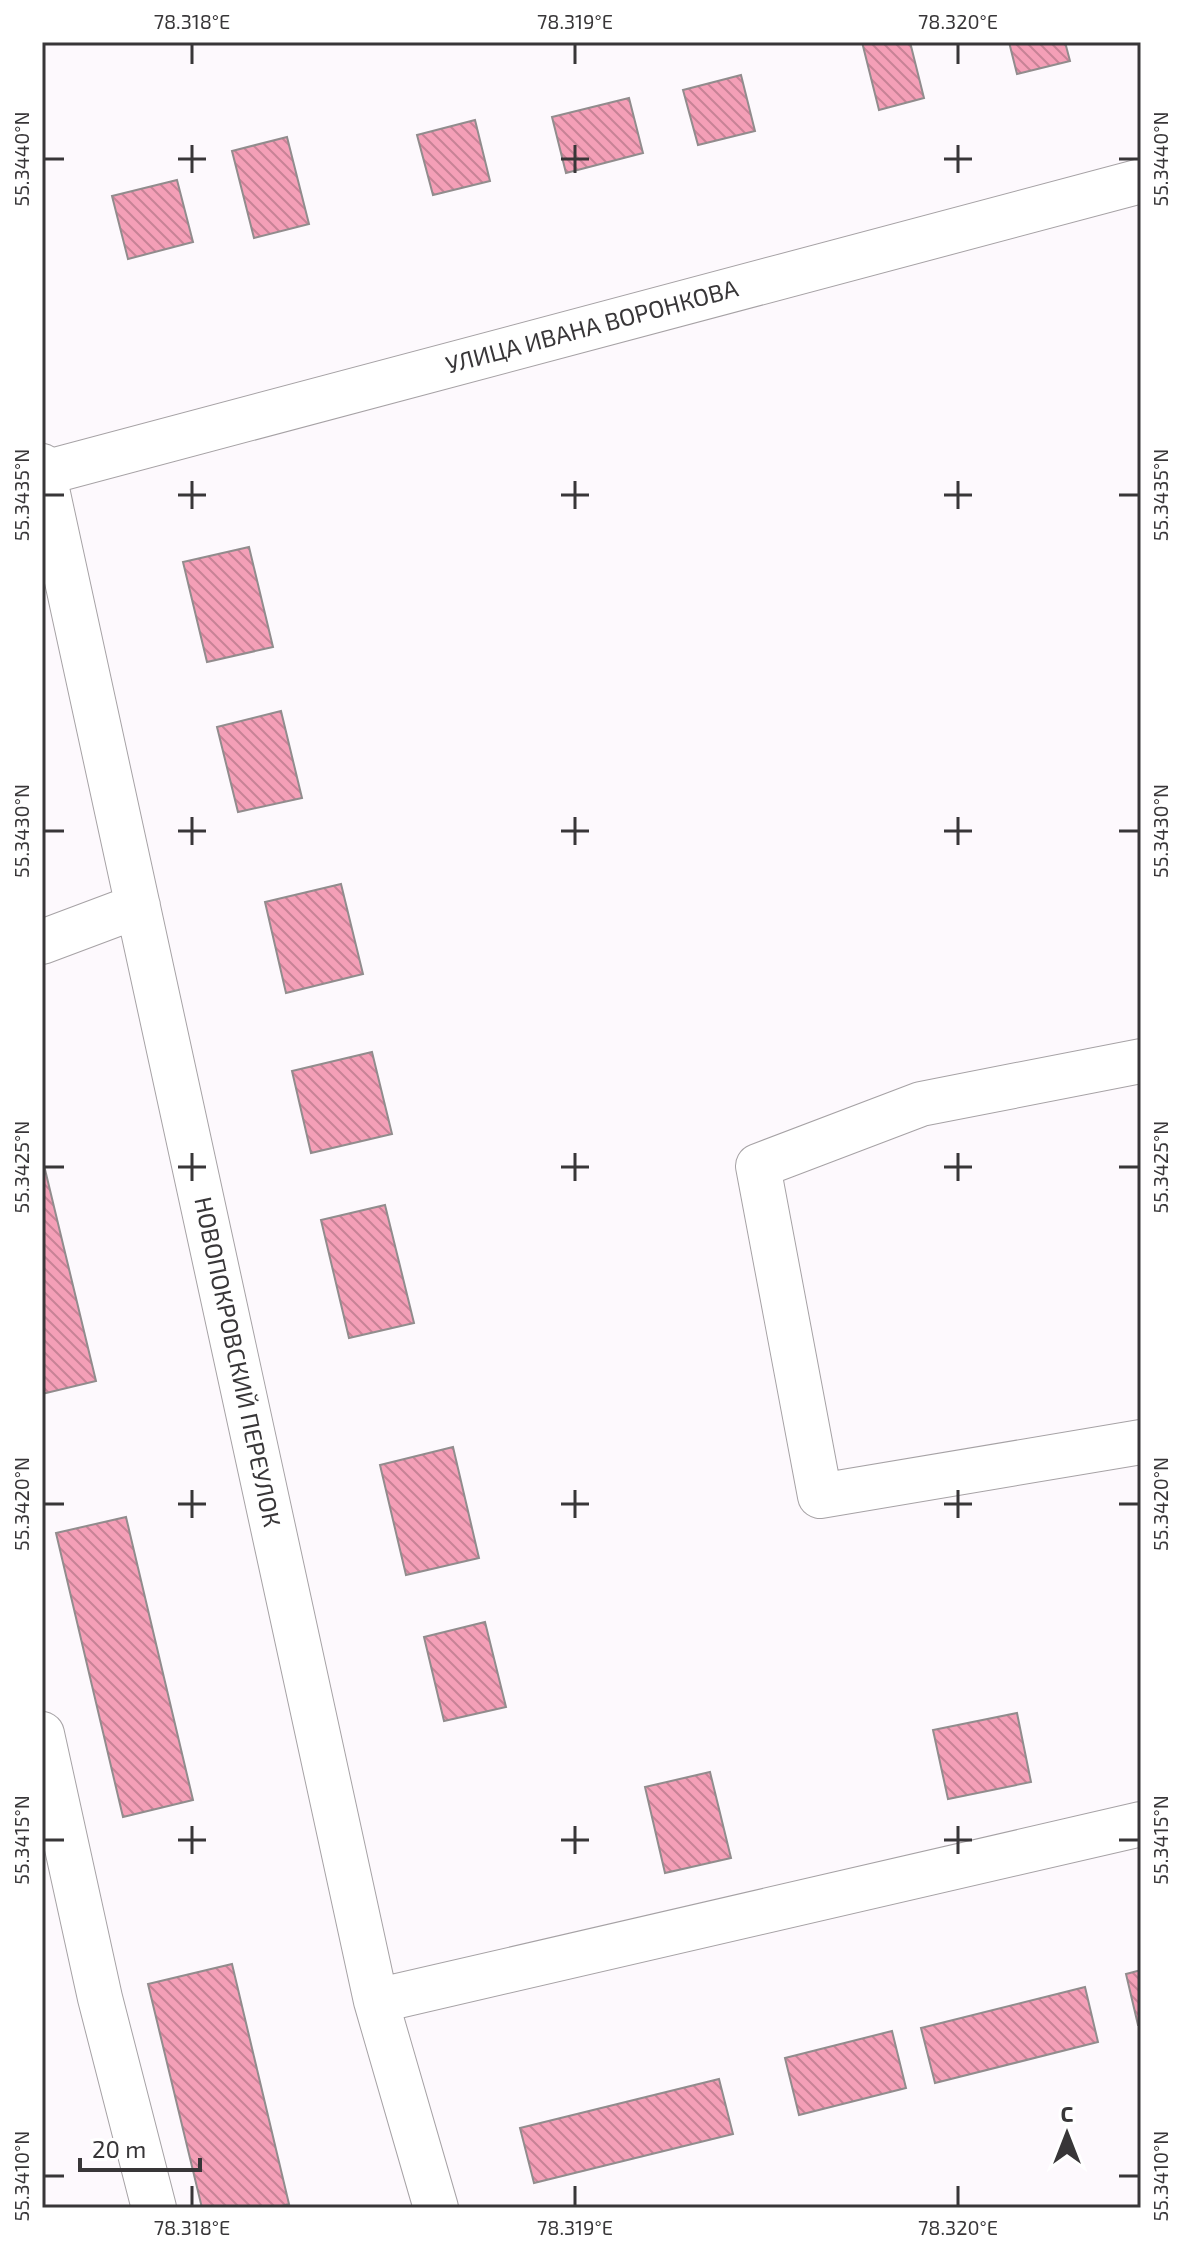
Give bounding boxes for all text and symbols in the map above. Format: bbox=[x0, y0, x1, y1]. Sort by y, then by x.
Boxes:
text: 78.318°E bbox=[154, 9, 230, 33]
text: 78.319°E bbox=[537, 9, 613, 33]
text: 78.320°E bbox=[918, 9, 998, 33]
text: 55.3440°N bbox=[9, 111, 33, 207]
text: 55.3440°N bbox=[1148, 111, 1172, 207]
street label: УЛИЦА ИВАНА ВОРОНКОВА bbox=[442, 273, 741, 379]
text: 55.3435°N bbox=[9, 449, 33, 541]
text: 55.3435°N bbox=[1148, 449, 1172, 541]
text: 55.3430°N bbox=[9, 784, 33, 878]
text: 55.3430°N bbox=[1148, 784, 1172, 878]
text: 55.3425°N bbox=[9, 1121, 33, 1213]
text: 55.3425°N bbox=[1148, 1121, 1172, 1213]
street label: НОВОПОКРОВСКИЙ ПЕРЕУЛОК bbox=[189, 1194, 288, 1529]
text: 55.3420°N bbox=[9, 1457, 33, 1551]
text: 55.3420°N bbox=[1148, 1457, 1172, 1551]
text: 55.3415°N bbox=[9, 1795, 33, 1885]
text: 55.3415°N bbox=[1148, 1795, 1172, 1885]
north arrow bbox=[1027, 2094, 1107, 2174]
text: С bbox=[1061, 2100, 1074, 2126]
scale bar bbox=[80, 2122, 200, 2172]
text: 55.3410°N bbox=[9, 2131, 33, 2221]
text: 55.3410°N bbox=[1148, 2131, 1172, 2221]
text: 20 m bbox=[92, 2134, 146, 2163]
text: 78.318°E bbox=[154, 2215, 230, 2239]
text: 78.319°E bbox=[537, 2215, 613, 2239]
text: 78.320°E bbox=[918, 2215, 998, 2239]

